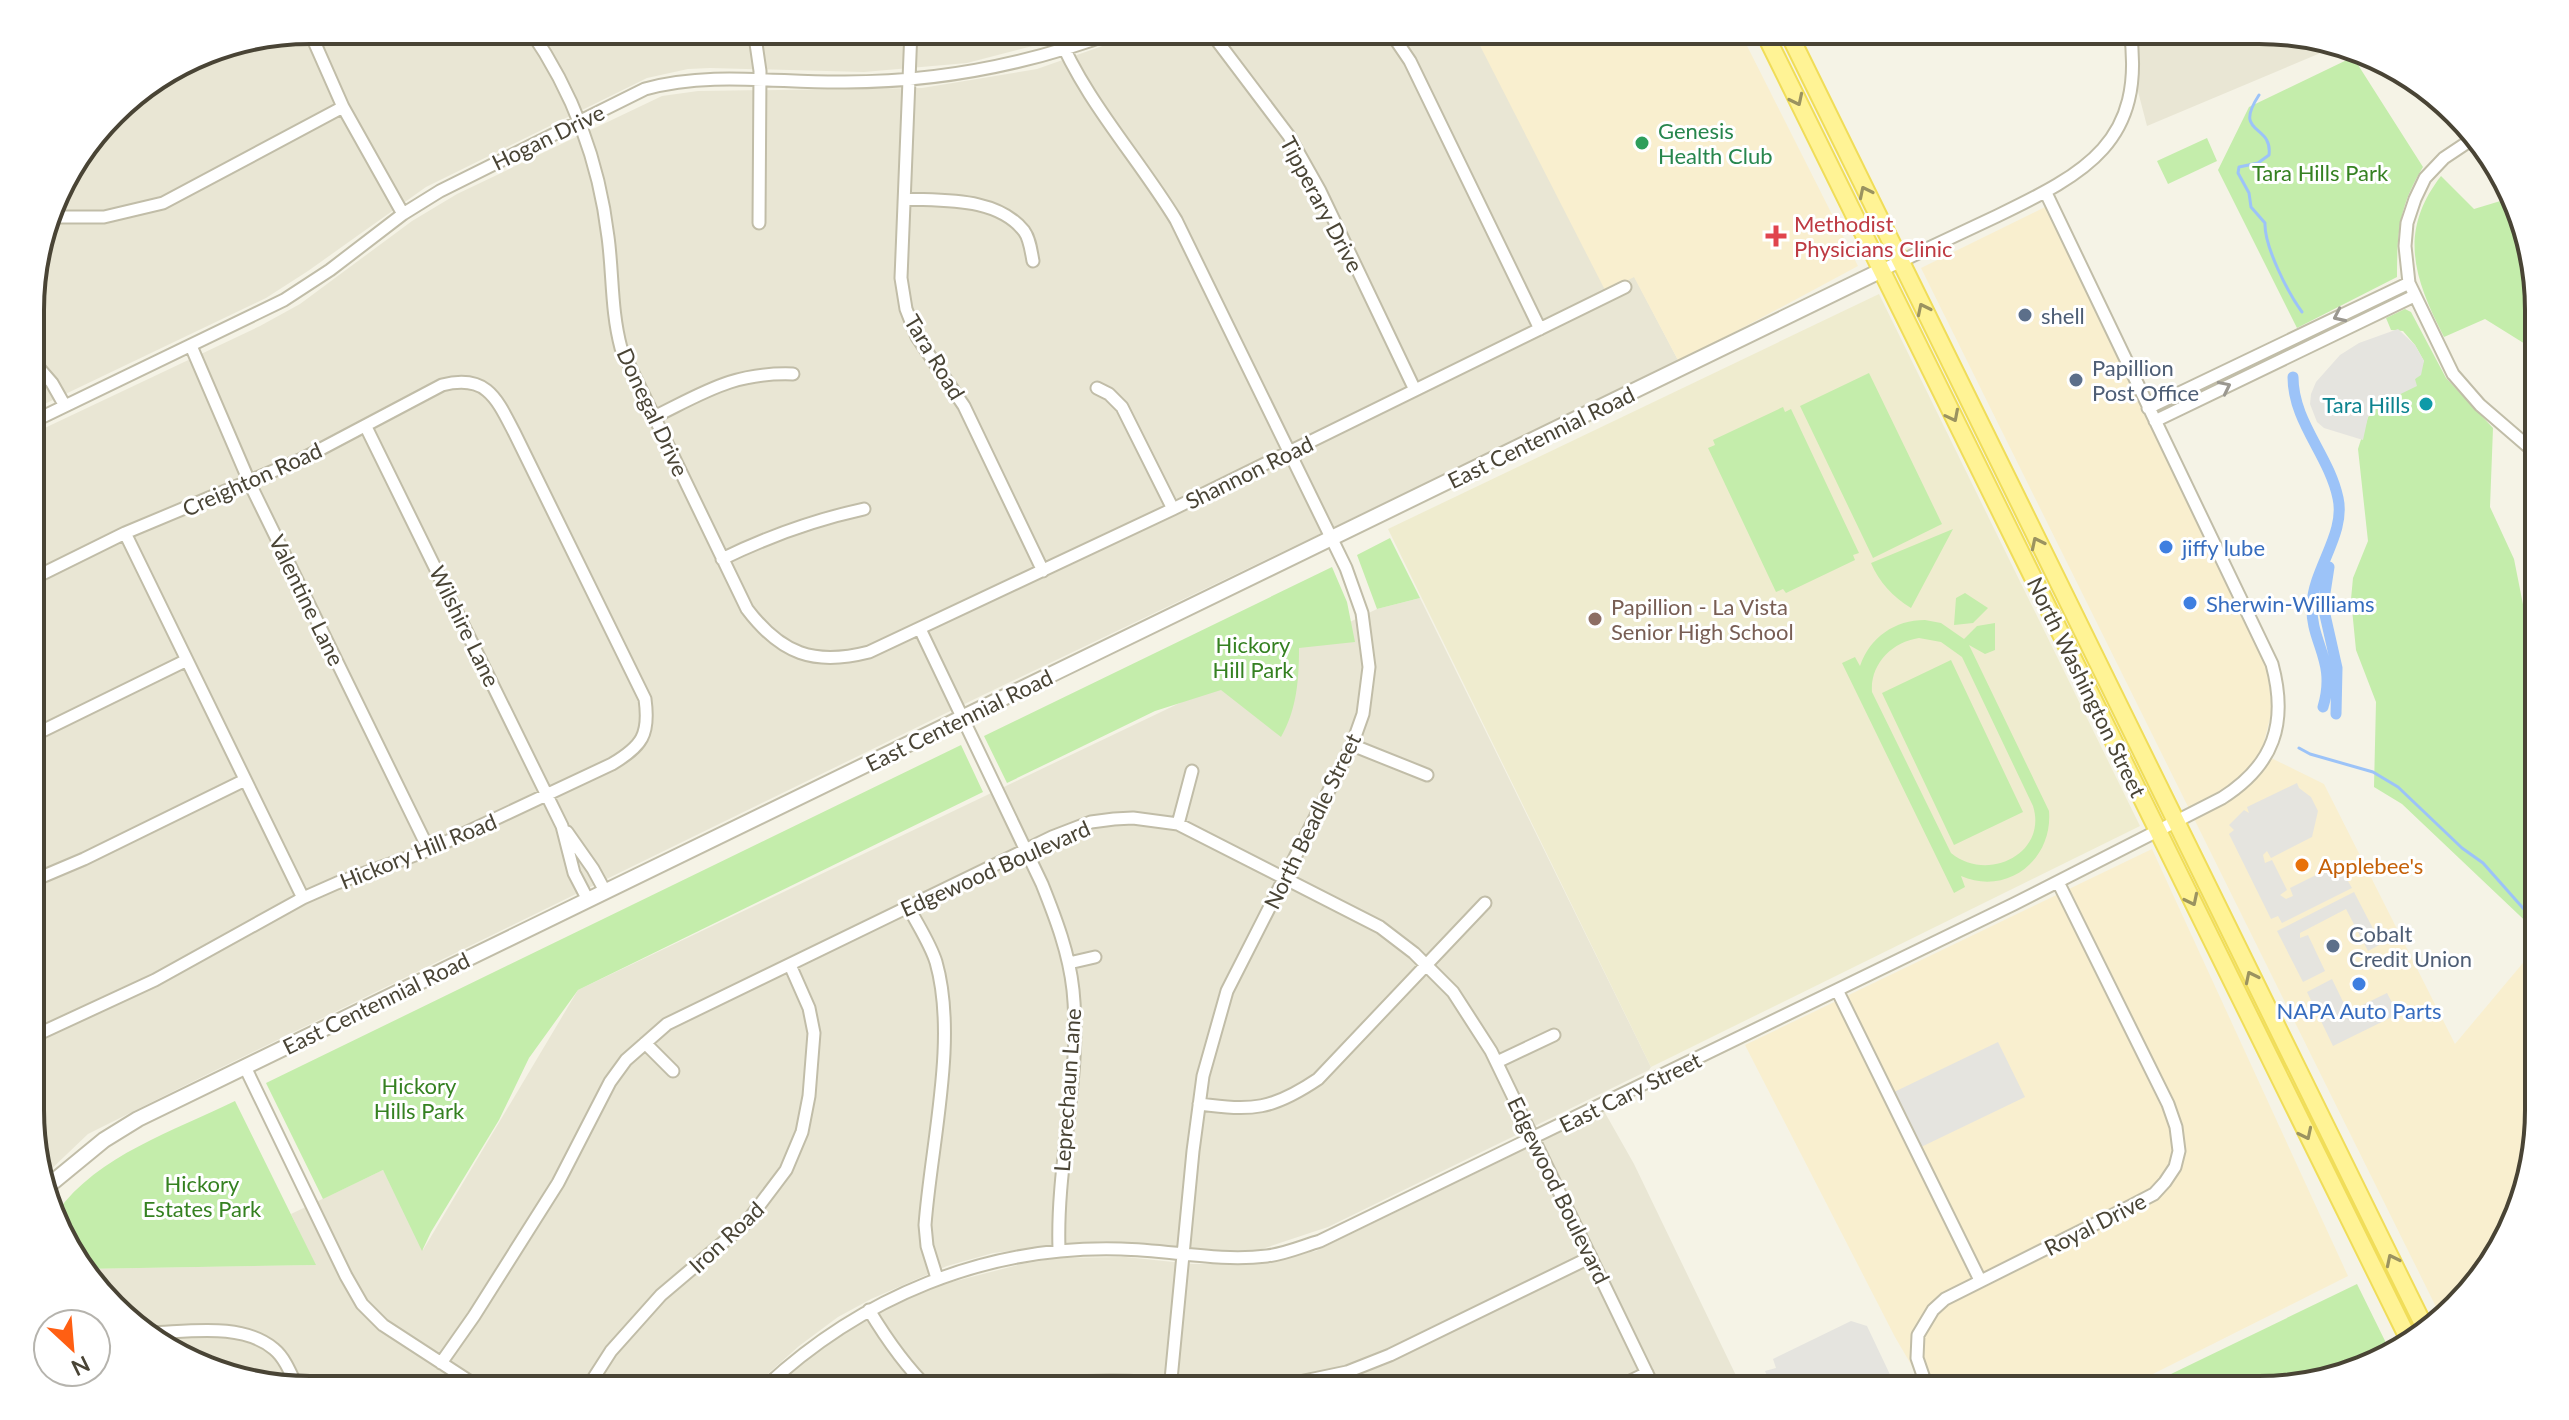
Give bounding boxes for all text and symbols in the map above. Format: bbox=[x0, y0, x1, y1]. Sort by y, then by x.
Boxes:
one-way arrow bbox=[1787, 92, 1803, 107]
street label: Hogan Drive bbox=[487, 98, 609, 176]
place label: Genesis Health Club bbox=[1658, 117, 1772, 169]
street label: Tipperary Drive bbox=[1275, 131, 1369, 277]
marker: Genesis Health Club bbox=[1633, 134, 1651, 152]
park label: Tara Hills Park bbox=[2252, 159, 2389, 186]
one-way arrow bbox=[1860, 185, 1875, 200]
place label: Methodist Physicians Clinic bbox=[1794, 210, 1952, 262]
marker: Methodist Physicians Clinic bbox=[1765, 225, 1787, 247]
place label: shell bbox=[2041, 302, 2085, 329]
one-way arrow bbox=[1917, 303, 1933, 318]
marker: shell bbox=[2016, 306, 2034, 324]
one-way arrow bbox=[2333, 306, 2347, 322]
street label: Tara Road bbox=[899, 309, 971, 405]
street label: Donegal Drive bbox=[611, 343, 695, 481]
place label: Papillion Post Office bbox=[2092, 354, 2199, 406]
marker: Papillion Post Office bbox=[2067, 371, 2085, 389]
street label: East Centennial Road bbox=[1443, 380, 1639, 494]
one-way arrow bbox=[2217, 381, 2232, 397]
place label: Tara Hills bbox=[2322, 391, 2410, 418]
marker: Tara Hills bbox=[2417, 395, 2435, 413]
one-way arrow bbox=[1943, 408, 1959, 422]
street label: Shannon Road bbox=[1181, 429, 1317, 515]
street label: Creighton Road bbox=[178, 436, 326, 522]
street label: Valentine Lane bbox=[264, 530, 350, 670]
place label: jiffy lube bbox=[2181, 534, 2265, 561]
one-way arrow bbox=[2031, 536, 2047, 551]
marker: jiffy lube bbox=[2157, 538, 2175, 556]
street label: Wilshire Lane bbox=[424, 561, 506, 691]
street label: North Washington Street bbox=[2022, 572, 2152, 802]
place label: Sherwin-Williams bbox=[2206, 590, 2375, 617]
place label: Papillion - La Vista Senior High School bbox=[1611, 593, 1794, 645]
marker: Sherwin-Williams bbox=[2181, 594, 2199, 612]
marker: Papillion - La Vista Senior High School bbox=[1586, 610, 1604, 628]
park label: Hickory Hill Park bbox=[1213, 631, 1294, 683]
street label: East Centennial Road bbox=[861, 663, 1057, 777]
street label: North Beadle Street bbox=[1258, 729, 1366, 913]
street label: Hickory Hill Road bbox=[336, 807, 500, 895]
street label: Edgewood Boulevard bbox=[896, 814, 1094, 922]
place label: Applebee's bbox=[2318, 852, 2423, 879]
marker: Applebee's bbox=[2293, 856, 2311, 874]
one-way arrow bbox=[2182, 892, 2197, 907]
place label: Cobalt Credit Union bbox=[2349, 920, 2472, 972]
marker: Cobalt Credit Union bbox=[2324, 937, 2342, 955]
street label: East Centennial Road bbox=[278, 946, 474, 1060]
one-way arrow bbox=[2246, 970, 2261, 985]
marker: NAPA Auto Parts bbox=[2350, 975, 2368, 993]
place label: NAPA Auto Parts bbox=[2277, 997, 2441, 1024]
street label: Leprechaun Lane bbox=[1048, 1007, 1086, 1173]
street label: East Cary Street bbox=[1555, 1046, 1705, 1138]
park label: Hickory Hills Park bbox=[374, 1072, 465, 1124]
street label: Edgewood Boulevard bbox=[1502, 1092, 1616, 1288]
one-way arrow bbox=[2296, 1125, 2312, 1140]
park label: Hickory Estates Park bbox=[143, 1170, 262, 1222]
street label: Royal Drive bbox=[2040, 1187, 2150, 1261]
street label: Iron Road bbox=[683, 1196, 769, 1278]
one-way arrow bbox=[2386, 1254, 2401, 1269]
north arrow bbox=[32, 1308, 112, 1388]
text: N bbox=[67, 1351, 95, 1382]

